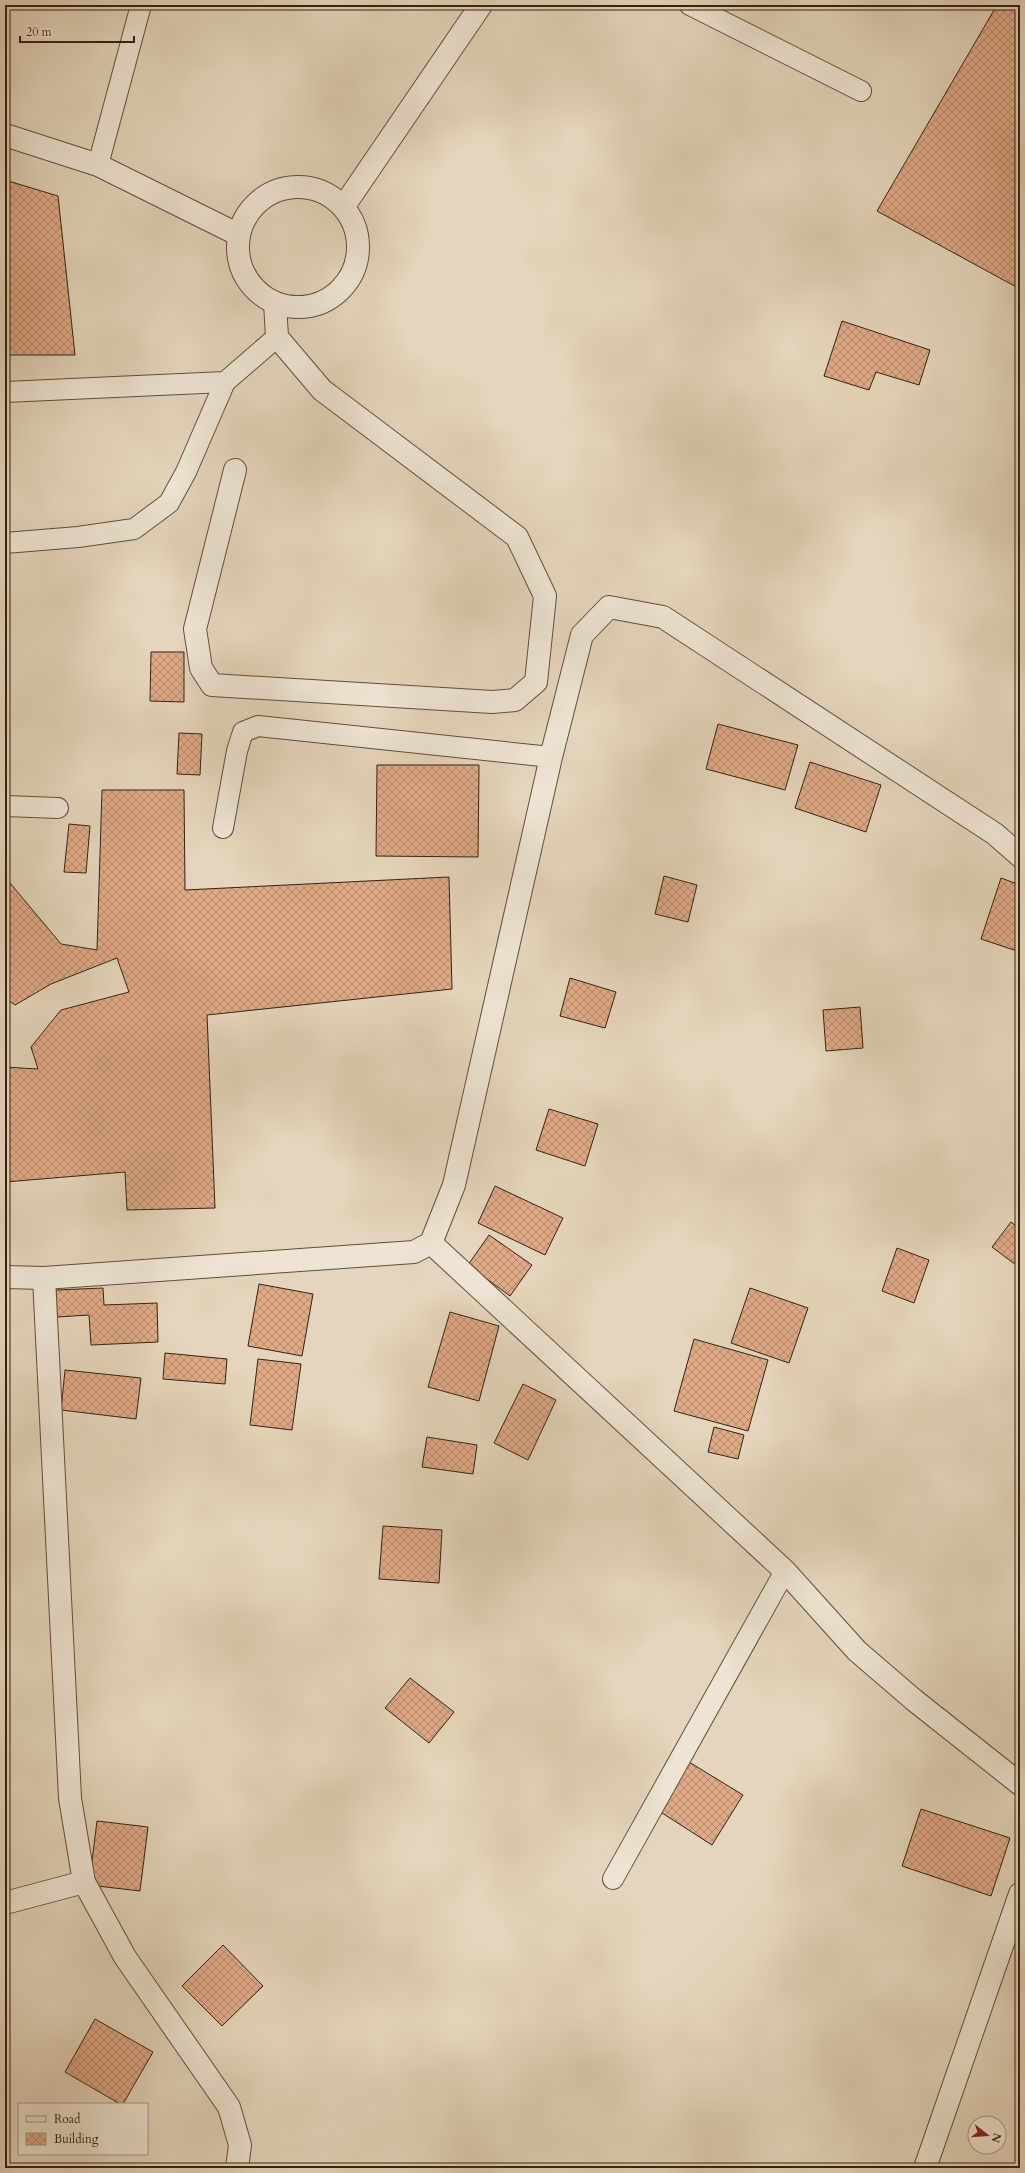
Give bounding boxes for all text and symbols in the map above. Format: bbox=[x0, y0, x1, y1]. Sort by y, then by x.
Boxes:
scale bar bbox=[20, 18, 134, 44]
text: 20 m bbox=[26, 24, 53, 40]
legend bbox=[18, 2103, 148, 2155]
text: Road bbox=[54, 2111, 81, 2127]
north arrow bbox=[967, 2115, 1007, 2155]
text: Building bbox=[54, 2131, 99, 2147]
text: N bbox=[987, 2131, 1005, 2145]

